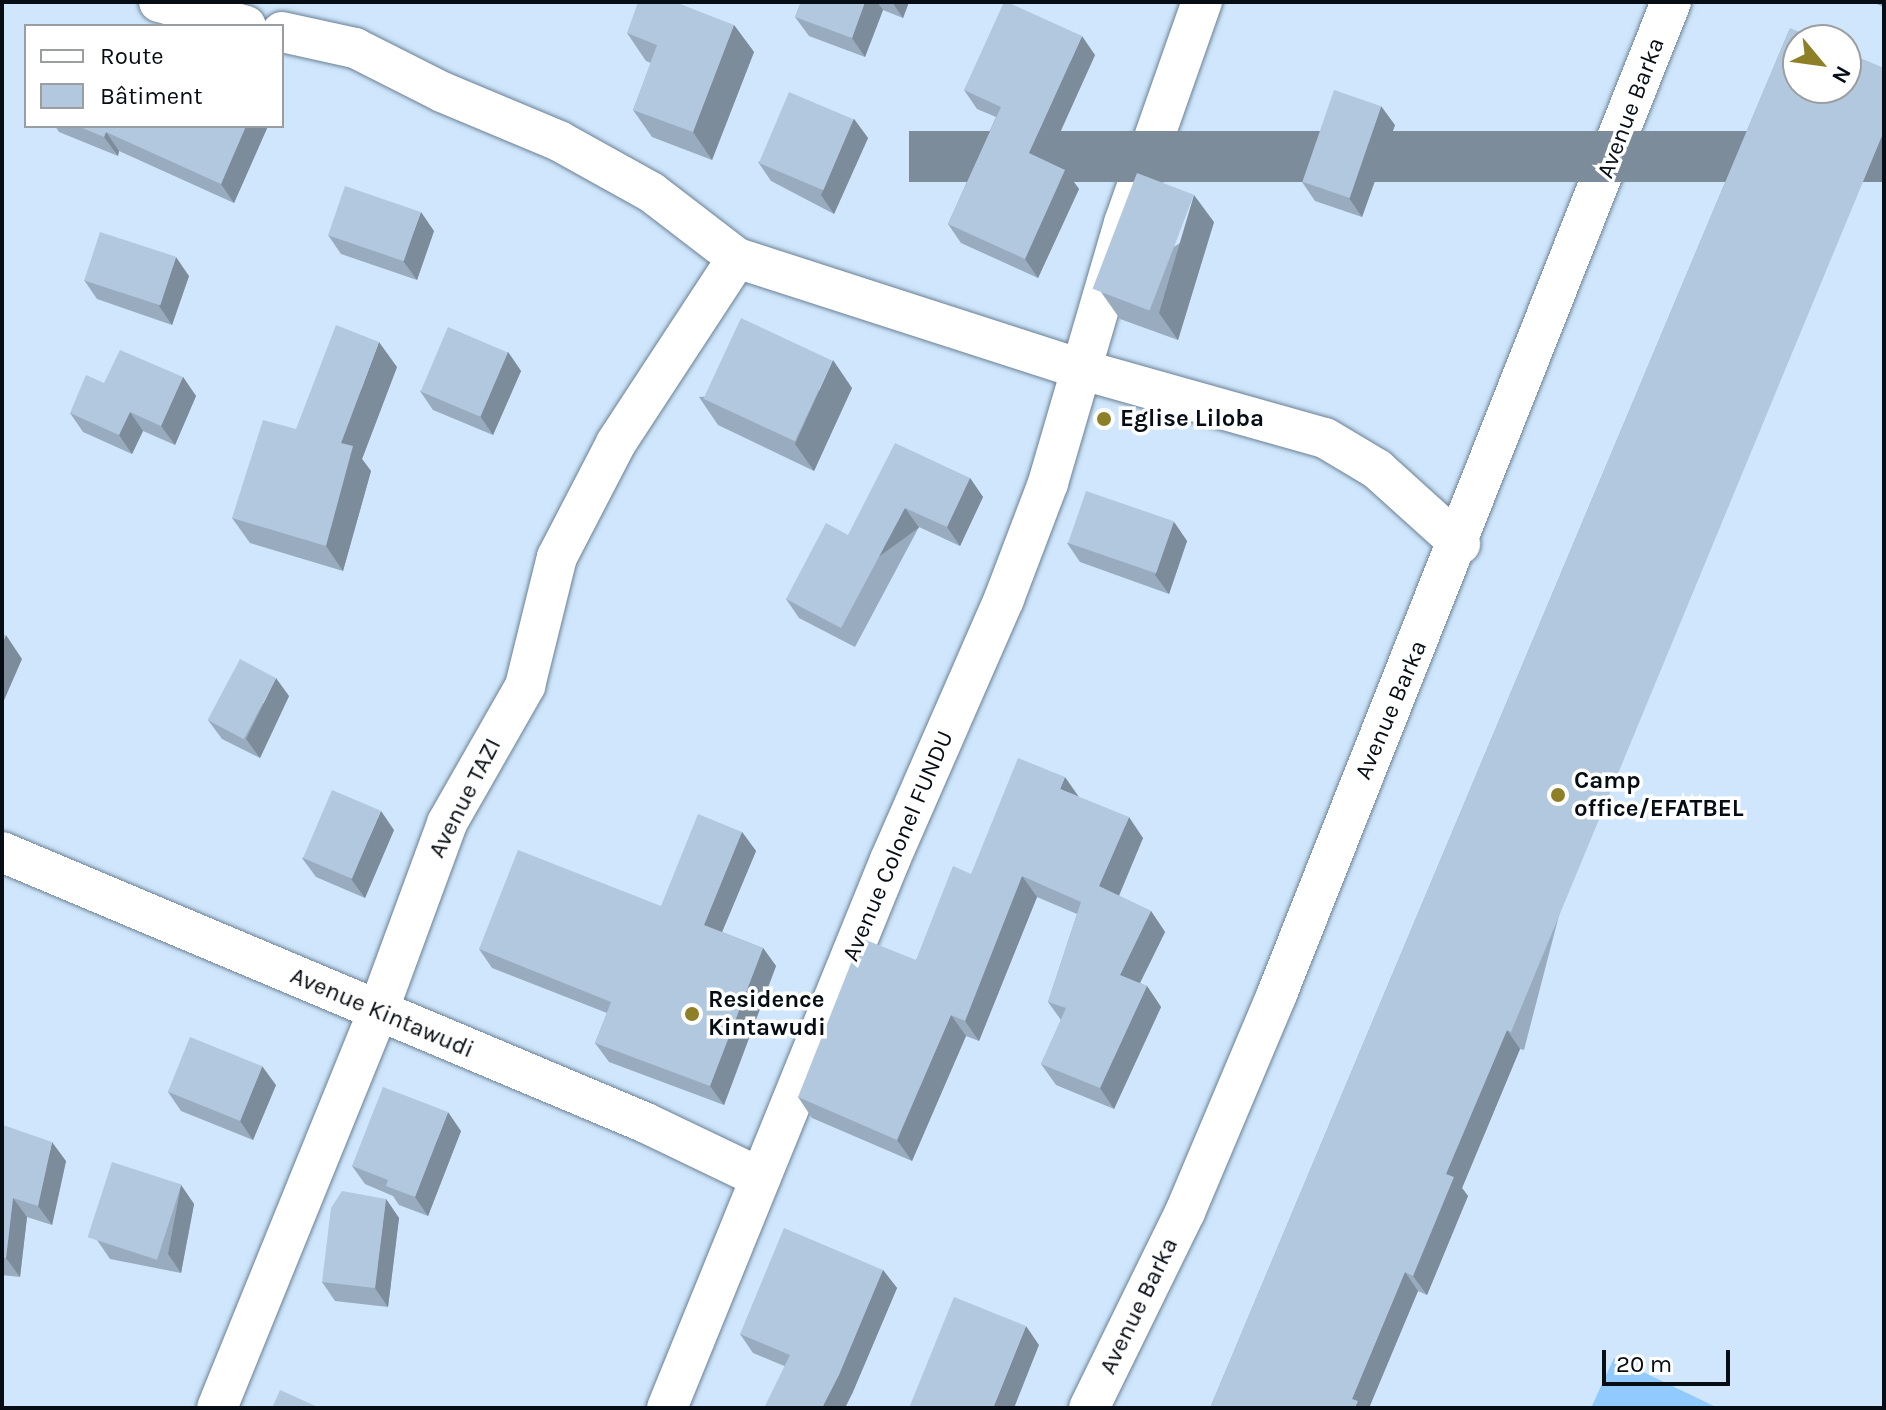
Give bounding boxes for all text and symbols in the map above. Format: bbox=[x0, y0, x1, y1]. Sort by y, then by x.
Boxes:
legend bbox=[24, 24, 284, 128]
north arrow bbox=[1782, 24, 1862, 104]
street label: Avenue Barka bbox=[1591, 34, 1671, 182]
text: Route bbox=[100, 42, 164, 70]
text: N bbox=[1826, 61, 1856, 88]
text: Bâtiment bbox=[100, 82, 203, 110]
place label: Eglise Liloba bbox=[1120, 405, 1264, 433]
marker: Eglise Liloba bbox=[1095, 410, 1113, 428]
street label: Avenue Barka bbox=[1349, 636, 1433, 784]
street label: Avenue Colonel FUNDU bbox=[836, 726, 960, 966]
street label: Avenue TAZI bbox=[423, 733, 507, 863]
place label: Camp office/EFATBEL bbox=[1574, 767, 1744, 823]
marker: Camp office/EFATBEL bbox=[1549, 786, 1567, 804]
street label: Avenue Kintawudi bbox=[286, 961, 478, 1065]
place label: Residence Kintawudi bbox=[708, 986, 826, 1042]
marker: Residence Kintawudi bbox=[683, 1005, 701, 1023]
street label: Avenue Barka bbox=[1094, 1233, 1184, 1379]
scale bar bbox=[1606, 1334, 1734, 1384]
text: 20 m bbox=[1616, 1350, 1672, 1378]

